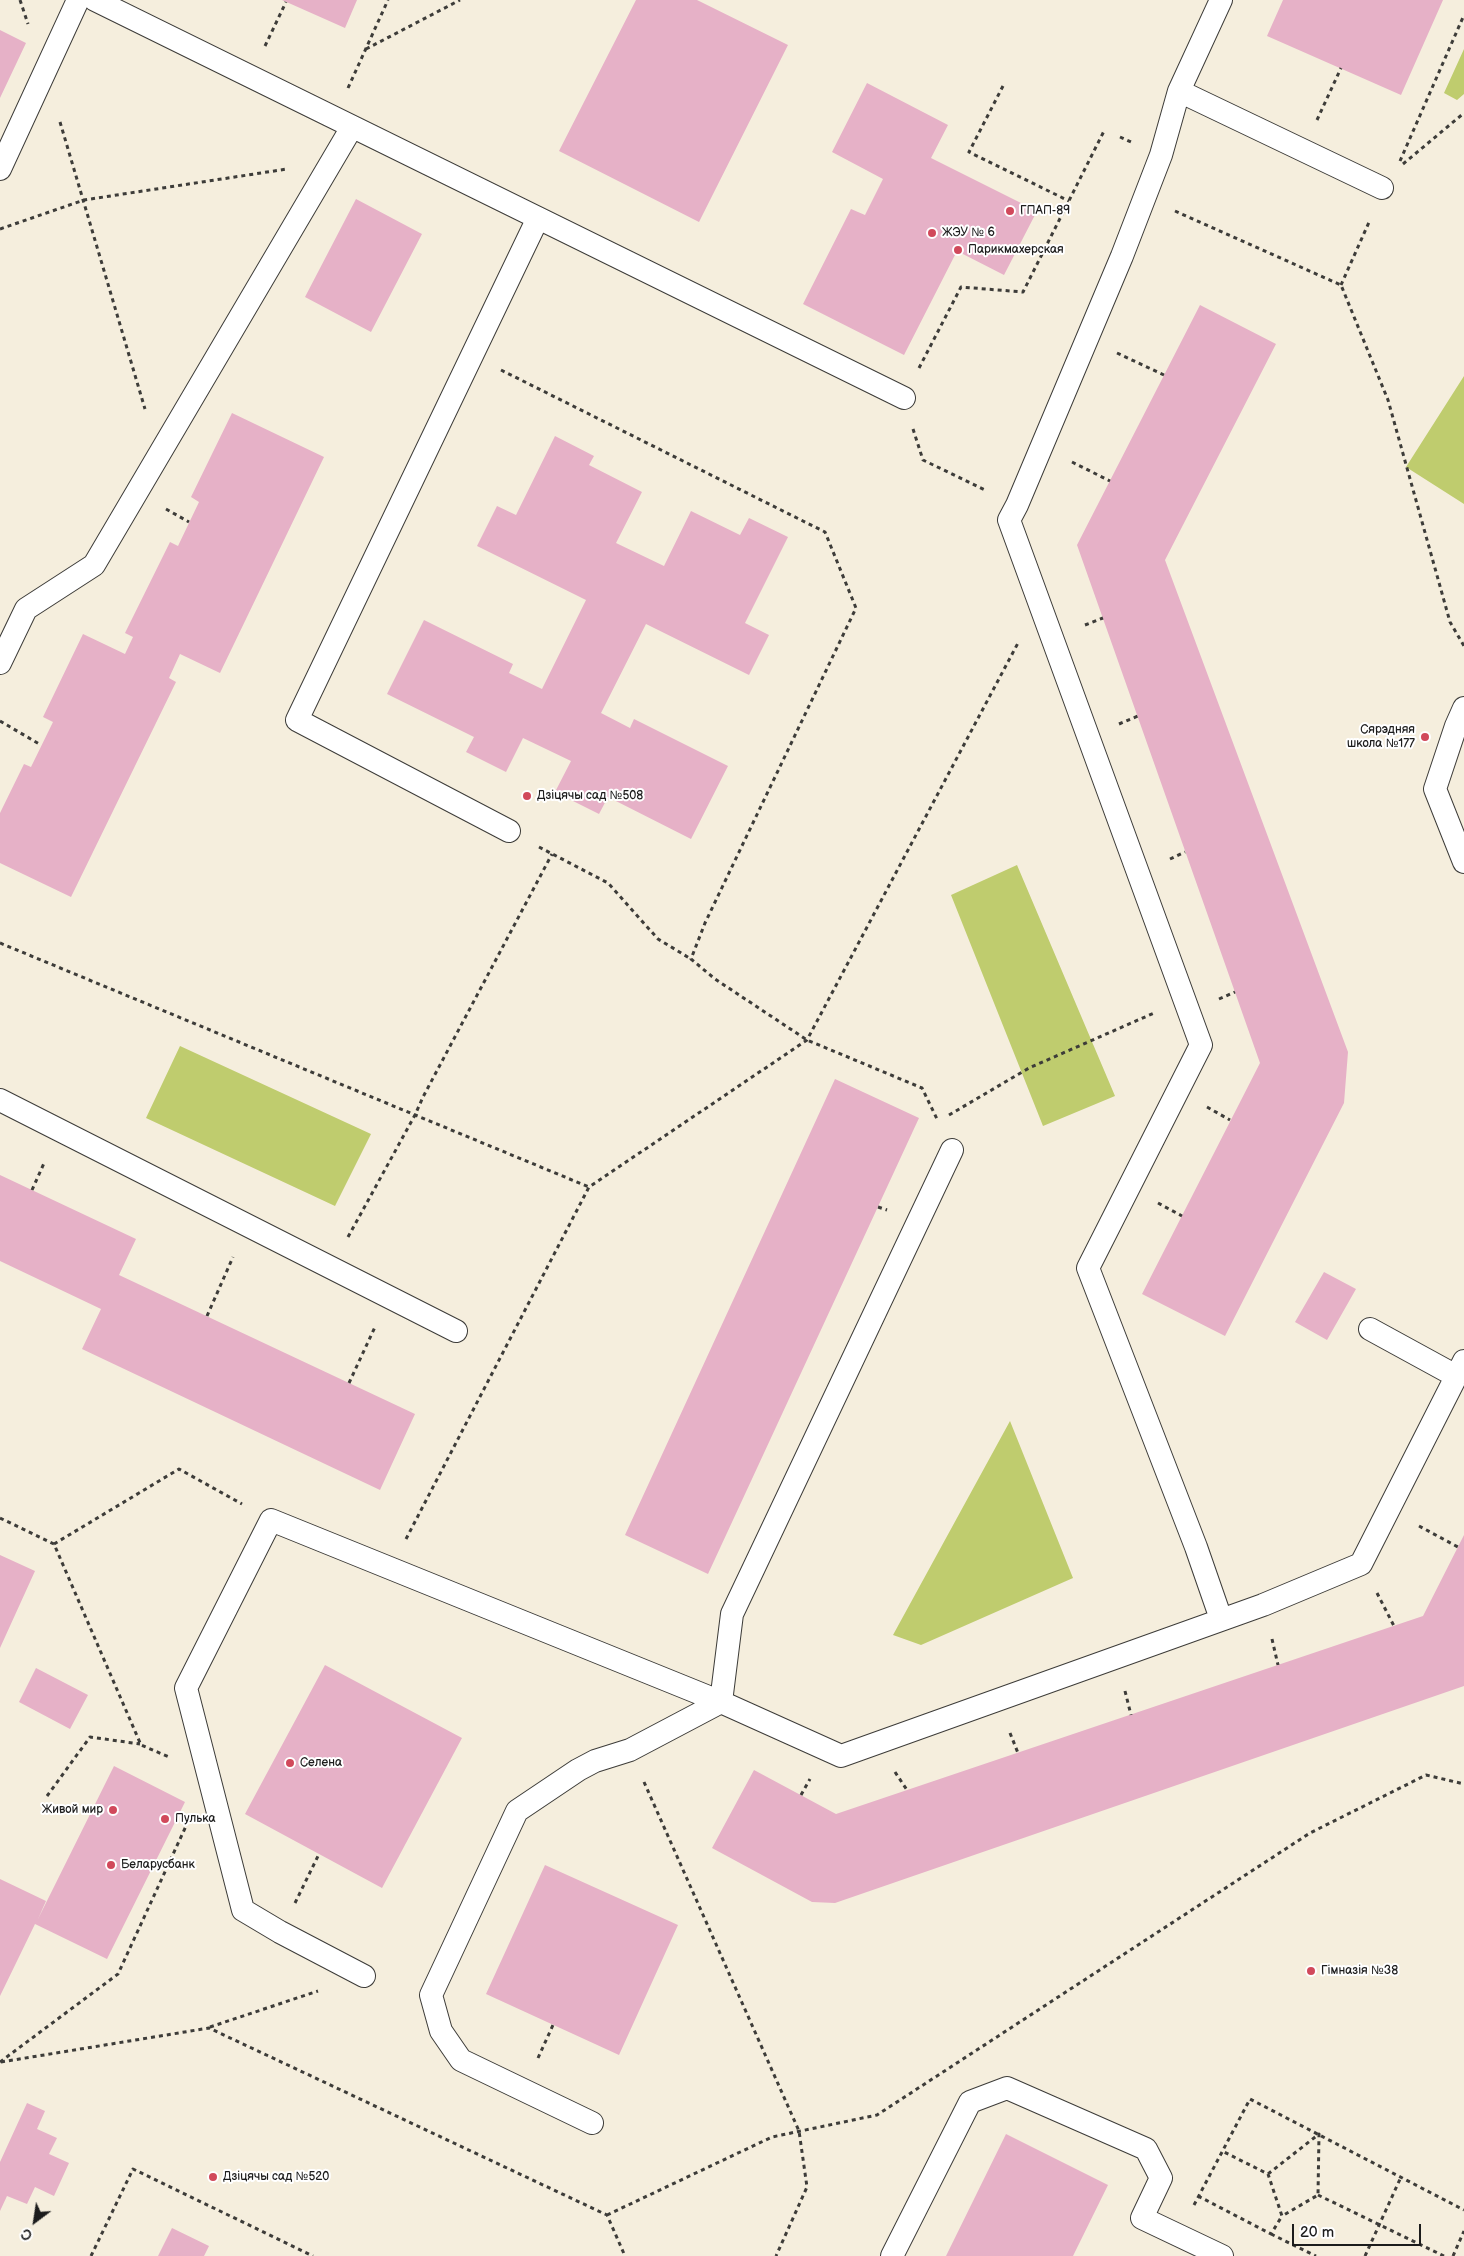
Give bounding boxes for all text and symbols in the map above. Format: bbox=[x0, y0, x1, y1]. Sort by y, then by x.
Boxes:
place label: ГПАП-89 bbox=[1020, 204, 1070, 218]
marker: ГПАП-89 bbox=[1004, 205, 1016, 217]
place label: ЖЭУ № 6 bbox=[942, 226, 995, 240]
marker: ЖЭУ № 6 bbox=[926, 227, 938, 239]
place label: Парикмахерская bbox=[968, 243, 1064, 257]
marker: Парикмахерская bbox=[952, 244, 964, 256]
place label: Сярэдняя школа №177 bbox=[1347, 723, 1415, 751]
marker: Сярэдняя школа №177 bbox=[1419, 731, 1431, 743]
place label: Дзіцячы сад №508 bbox=[537, 789, 643, 803]
marker: Дзіцячы сад №508 bbox=[521, 790, 533, 802]
place label: Селена bbox=[300, 1756, 342, 1770]
marker: Селена bbox=[284, 1757, 296, 1769]
place label: Живой мир bbox=[42, 1803, 103, 1817]
marker: Живой мир bbox=[107, 1804, 119, 1816]
place label: Пулька bbox=[175, 1812, 216, 1826]
marker: Пулька bbox=[159, 1813, 171, 1825]
place label: Беларусбанк bbox=[121, 1858, 195, 1872]
marker: Беларусбанк bbox=[105, 1859, 117, 1871]
place label: Гімназія №38 bbox=[1321, 1964, 1398, 1978]
marker: Гімназія №38 bbox=[1305, 1965, 1317, 1977]
place label: Дзіцячы сад №520 bbox=[223, 2170, 329, 2184]
marker: Дзіцячы сад №520 bbox=[207, 2171, 219, 2183]
north arrow bbox=[10, 2196, 60, 2246]
scale bar bbox=[1294, 2214, 1423, 2246]
text: 20 m bbox=[1300, 2223, 1334, 2242]
text: С bbox=[18, 2224, 36, 2244]

